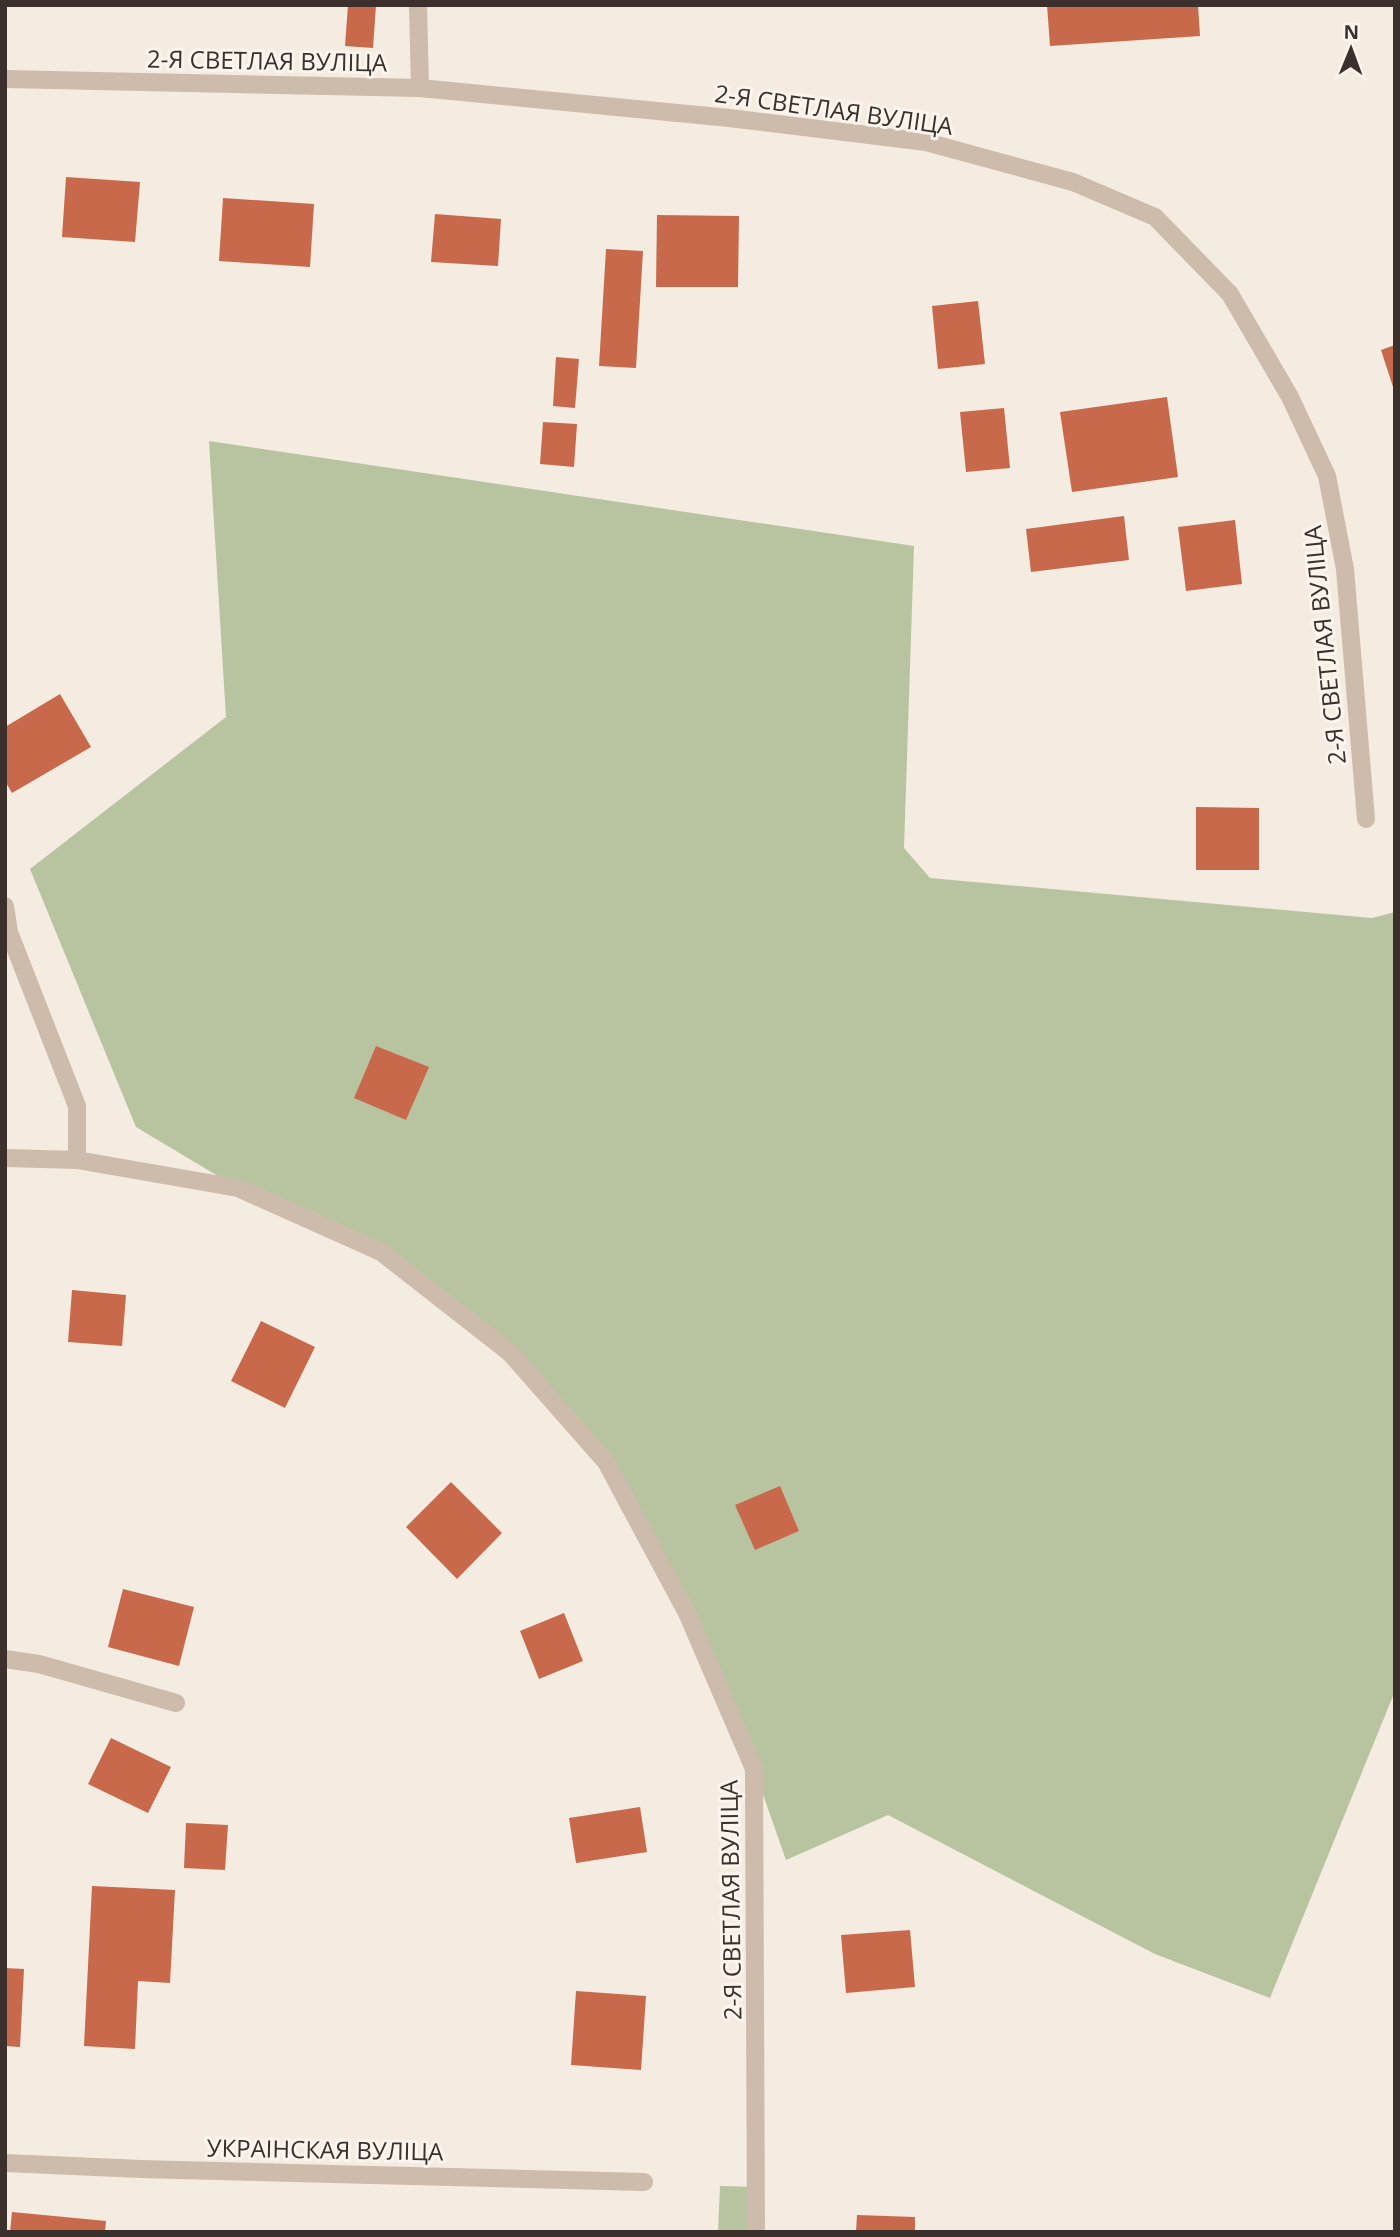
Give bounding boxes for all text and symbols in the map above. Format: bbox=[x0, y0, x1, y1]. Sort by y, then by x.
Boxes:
north arrow bbox=[1316, 14, 1386, 84]
text: N bbox=[1343, 19, 1359, 45]
street label: 2-Я СВЕТЛАЯ ВУЛІЦА bbox=[147, 41, 388, 79]
street label: 2-Я СВЕТЛАЯ ВУЛІЦА bbox=[713, 76, 956, 142]
street label: 2-Я СВЕТЛАЯ ВУЛІЦА bbox=[1295, 523, 1353, 766]
street label: 2-Я СВЕТЛАЯ ВУЛІЦА bbox=[711, 1779, 749, 2020]
street label: УКРАІНСКАЯ ВУЛІЦА bbox=[206, 2130, 444, 2168]

